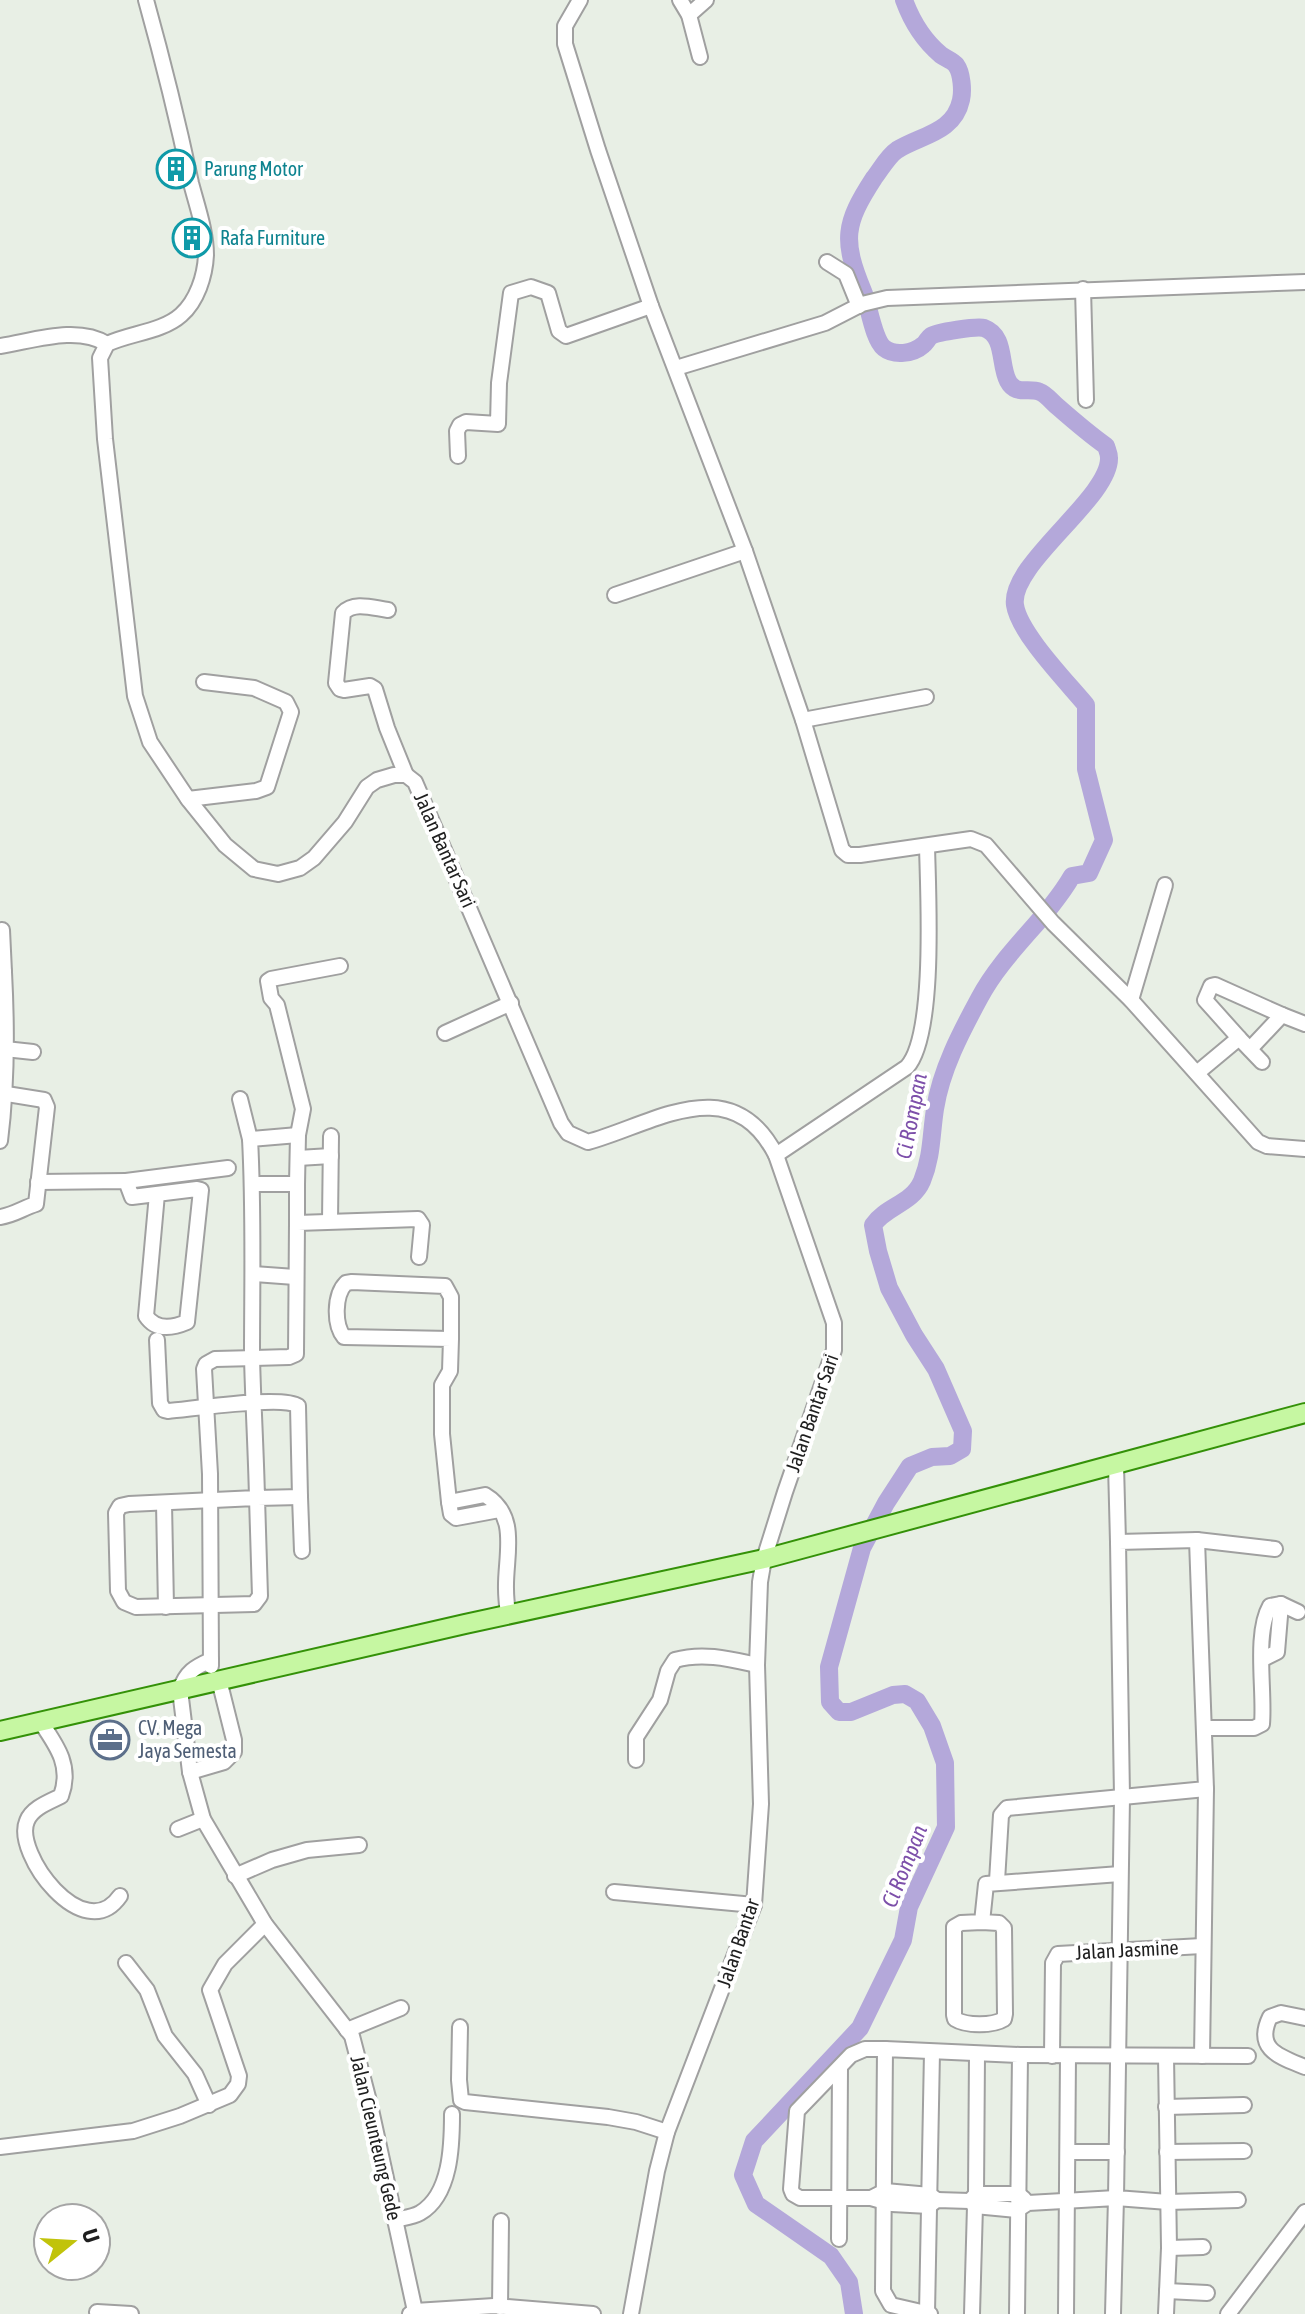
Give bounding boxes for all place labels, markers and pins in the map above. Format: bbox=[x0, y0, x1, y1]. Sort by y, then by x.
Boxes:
building icon: Parung Motor bbox=[155, 148, 197, 190]
place label: Parung Motor bbox=[204, 157, 304, 180]
building icon: Rafa Furniture bbox=[171, 217, 213, 259]
place label: Rafa Furniture bbox=[220, 226, 325, 249]
place label: CV. Mega Jaya Semesta bbox=[138, 1716, 237, 1762]
office icon: CV. Mega Jaya Semesta bbox=[89, 1719, 131, 1761]

